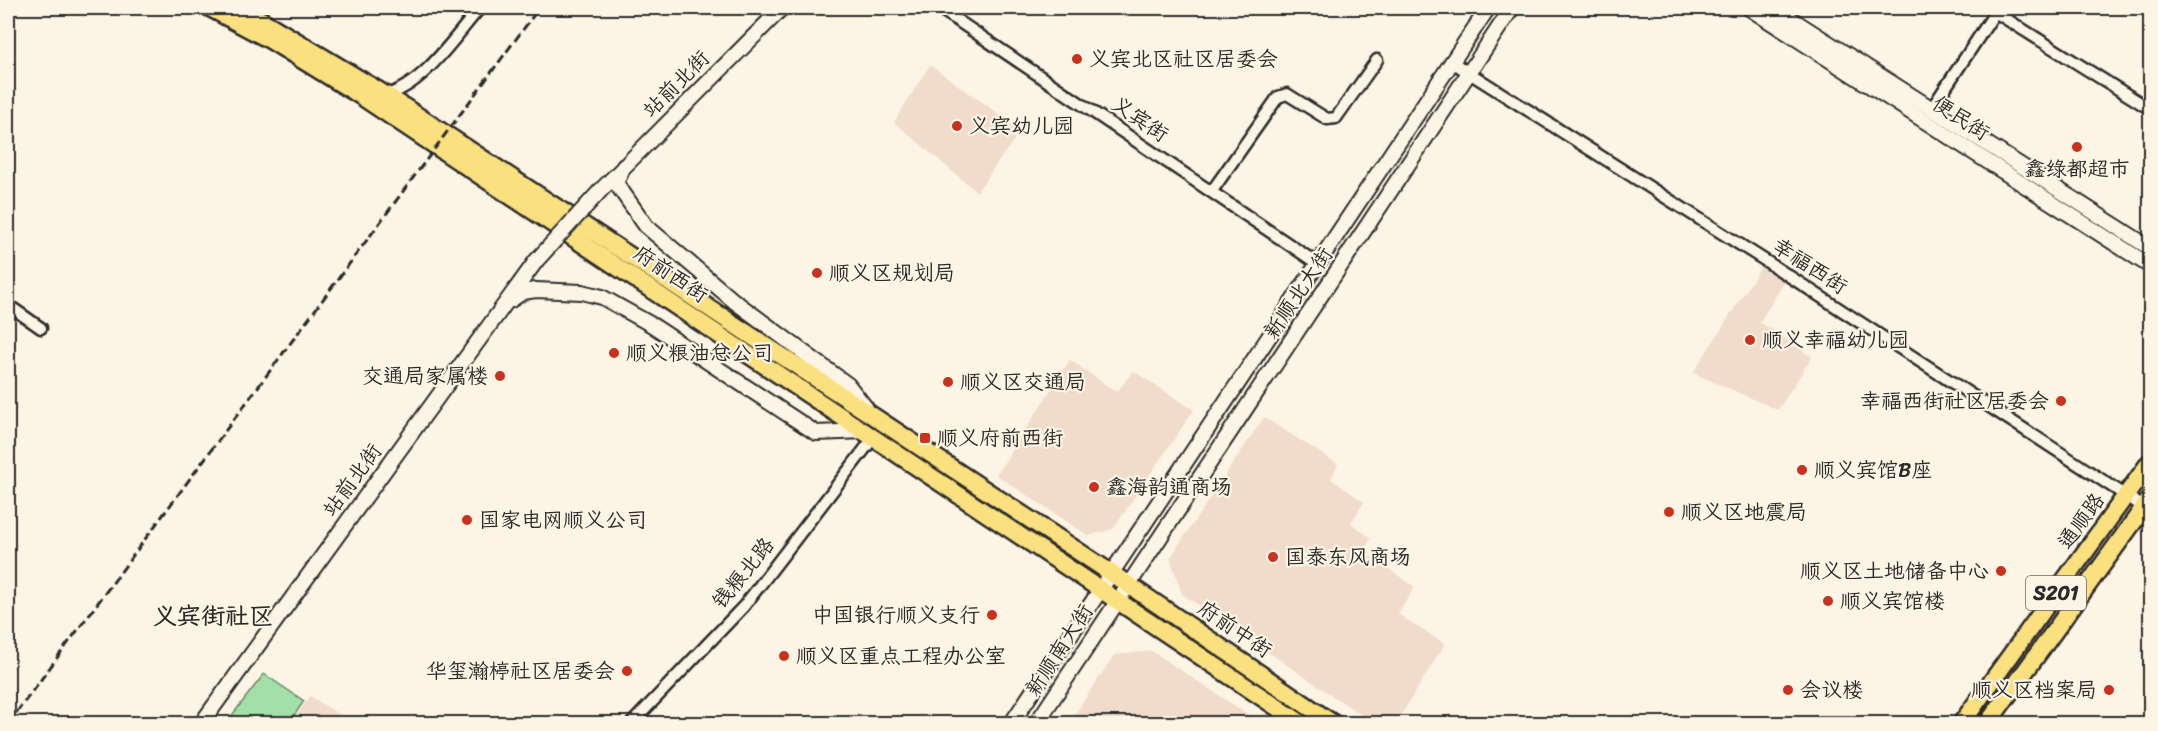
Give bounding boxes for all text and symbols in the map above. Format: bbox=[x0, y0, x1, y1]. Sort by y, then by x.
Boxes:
place label: 义宾北区社区居委会 bbox=[1089, 40, 1278, 78]
street label: 站前北街 bbox=[633, 41, 719, 127]
marker: 义宾北区社区居委会 bbox=[1070, 52, 1084, 66]
street label: 便民街 bbox=[1924, 85, 1998, 151]
street label: 义宾街 bbox=[1103, 86, 1177, 152]
place label: 义宾幼儿园 bbox=[969, 107, 1074, 145]
marker: 义宾幼儿园 bbox=[950, 119, 964, 133]
marker: 鑫绿都超市 bbox=[2070, 140, 2084, 154]
place label: 鑫绿都超市 bbox=[2025, 150, 2130, 188]
street label: 幸福西街 bbox=[1764, 227, 1856, 305]
street label: 府前西街 bbox=[626, 235, 716, 313]
street label: 新顺北大街 bbox=[1253, 239, 1343, 347]
place label: 顺义区规划局 bbox=[829, 254, 955, 292]
marker: 顺义区规划局 bbox=[810, 266, 824, 280]
place label: 顺义幸福幼儿园 bbox=[1762, 321, 1909, 359]
marker: 顺义幸福幼儿园 bbox=[1743, 333, 1757, 347]
place label: 顺义粮油总公司 bbox=[626, 334, 773, 372]
marker: 顺义粮油总公司 bbox=[607, 346, 621, 360]
place label: 交通局家属楼 bbox=[362, 357, 488, 395]
place label: 顺义区交通局 bbox=[960, 363, 1086, 401]
marker: 交通局家属楼 bbox=[493, 369, 507, 383]
marker: 顺义区交通局 bbox=[941, 375, 955, 389]
place label: 幸福西街社区居委会 bbox=[1860, 382, 2049, 420]
marker: 幸福西街社区居委会 bbox=[2054, 394, 2068, 408]
place label: 顺义府前西街 bbox=[937, 419, 1063, 457]
marker: 顺义府前西街 bbox=[918, 431, 932, 445]
street label: 站前北街 bbox=[312, 435, 392, 525]
place label: 顺义宾馆B座 bbox=[1814, 451, 1932, 489]
marker: 顺义宾馆B座 bbox=[1795, 463, 1809, 477]
place label: 鑫海韵通商场 bbox=[1106, 468, 1232, 506]
marker: 鑫海韵通商场 bbox=[1087, 480, 1101, 494]
street label: 通顺路 bbox=[2047, 484, 2115, 558]
place label: 顺义区地震局 bbox=[1681, 493, 1807, 531]
place label: 国家电网顺义公司 bbox=[479, 501, 647, 539]
marker: 顺义区地震局 bbox=[1662, 505, 1676, 519]
marker: 国家电网顺义公司 bbox=[460, 513, 474, 527]
street label: 钱粮北路 bbox=[702, 528, 784, 618]
place label: 国泰东风商场 bbox=[1285, 538, 1411, 576]
marker: 国泰东风商场 bbox=[1266, 550, 1280, 564]
place label: 顺义区土地储备中心 bbox=[1800, 552, 1989, 590]
marker: 顺义区土地储备中心 bbox=[1994, 564, 2008, 578]
road number: S201 bbox=[2026, 576, 2086, 610]
place label: 顺义宾馆楼 bbox=[1840, 582, 1945, 620]
street label: 府前中街 bbox=[1190, 590, 1280, 668]
marker: 顺义宾馆楼 bbox=[1821, 594, 1835, 608]
district label: 义宾街社区 bbox=[153, 595, 273, 637]
place label: 中国银行顺义支行 bbox=[812, 596, 980, 634]
street label: 新顺南大街 bbox=[1014, 596, 1104, 704]
marker: 中国银行顺义支行 bbox=[985, 608, 999, 622]
place label: 顺义区重点工程办公室 bbox=[796, 637, 1006, 675]
marker: 顺义区重点工程办公室 bbox=[777, 649, 791, 663]
place label: 华玺瀚楟社区居委会 bbox=[426, 652, 615, 690]
marker: 华玺瀚楟社区居委会 bbox=[620, 664, 634, 678]
place label: 会议楼 bbox=[1800, 671, 1863, 709]
place label: 顺义区档案局 bbox=[1971, 671, 2097, 709]
marker: 会议楼 bbox=[1781, 683, 1795, 697]
marker: 顺义区档案局 bbox=[2102, 683, 2116, 697]

